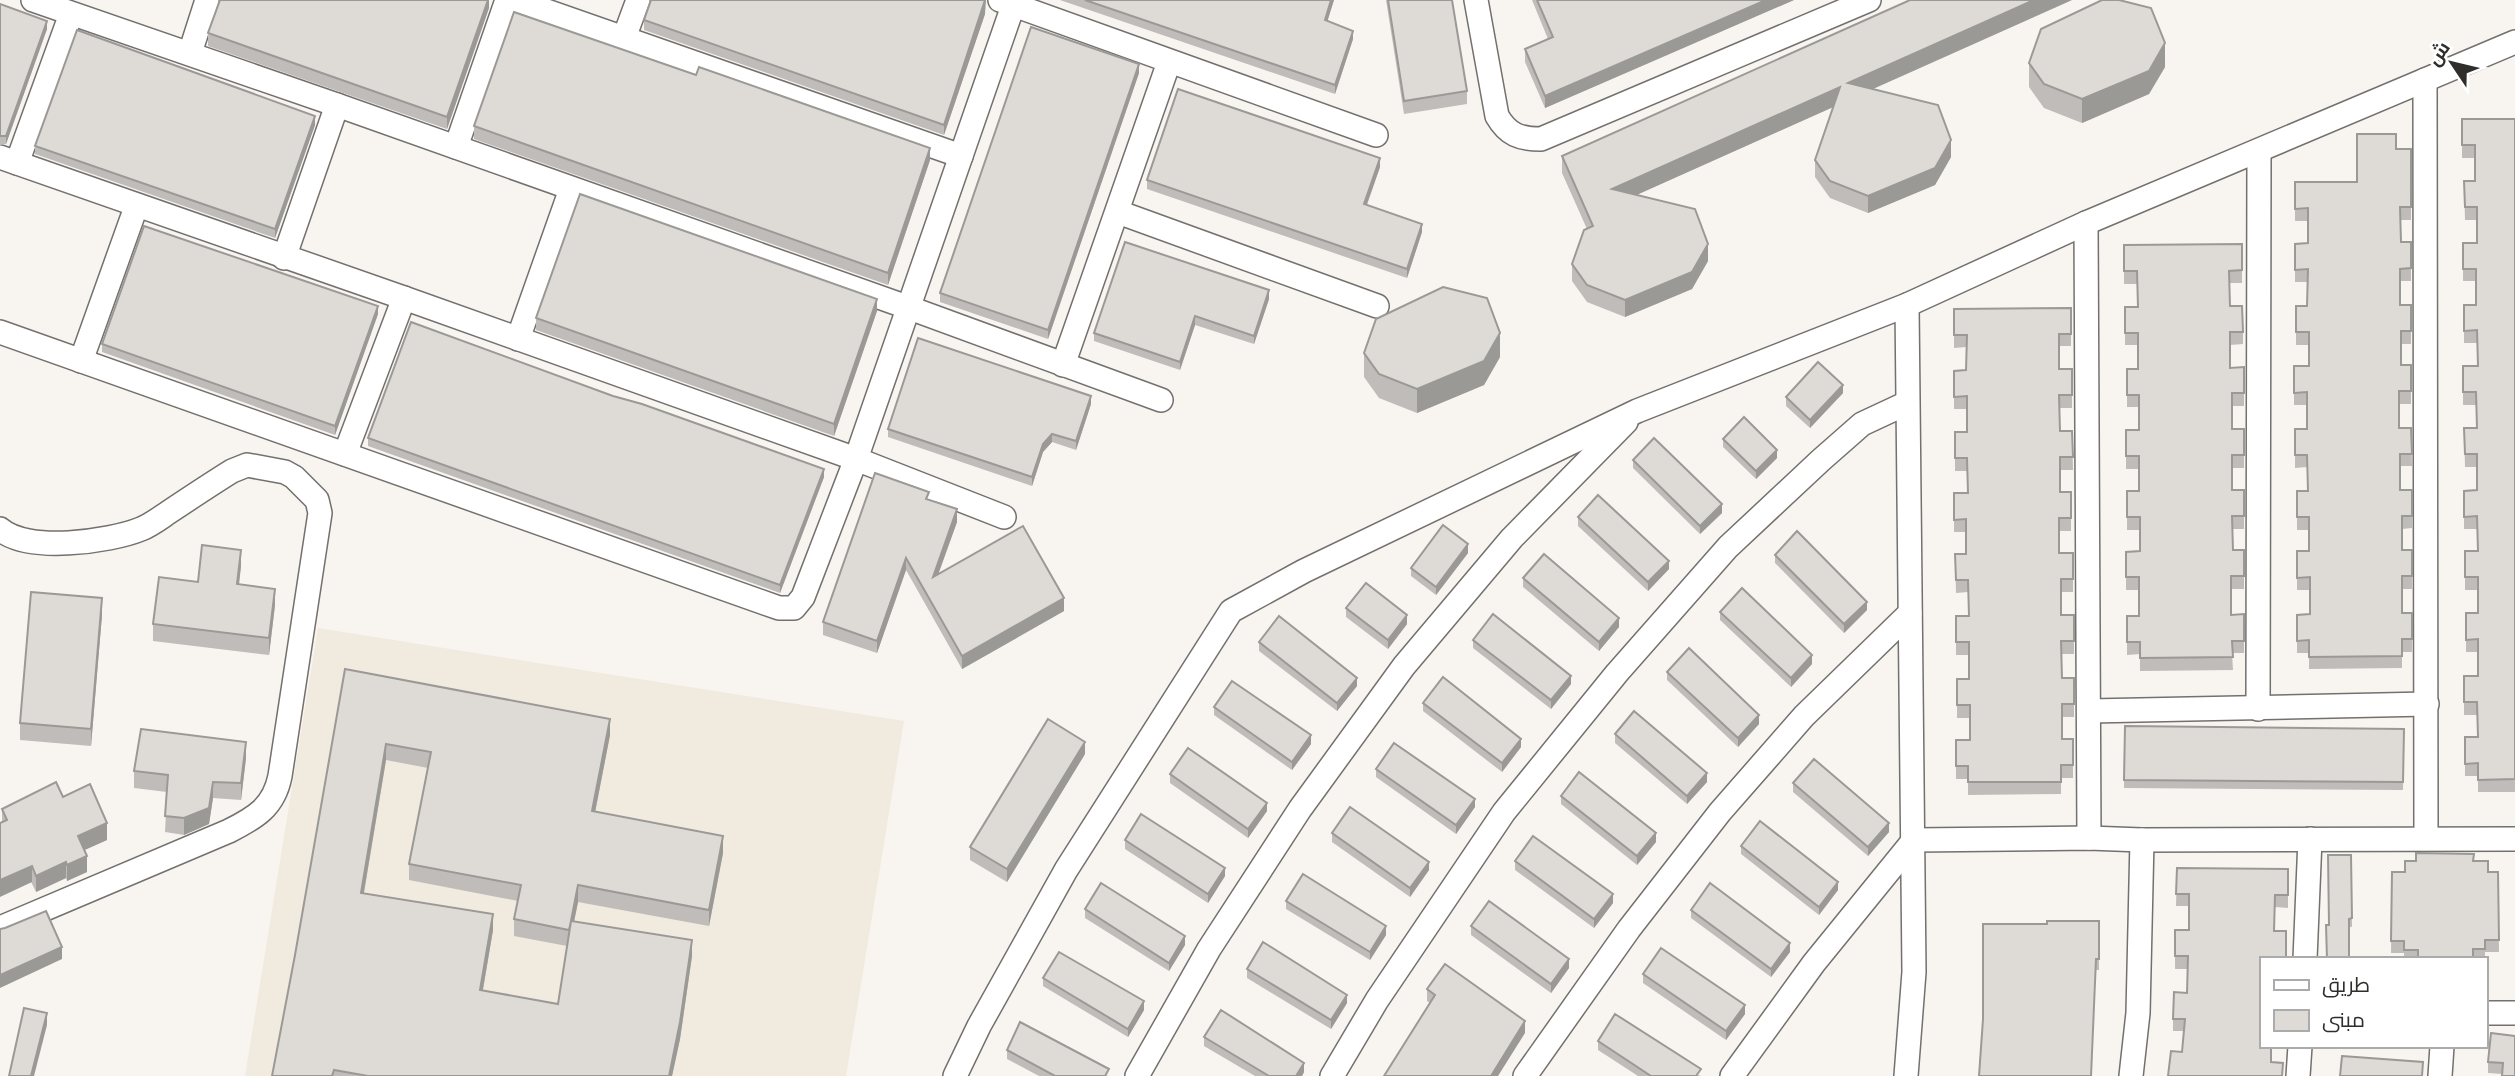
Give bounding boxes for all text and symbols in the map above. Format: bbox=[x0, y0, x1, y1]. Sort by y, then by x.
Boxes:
north arrow bbox=[2417, 28, 2487, 98]
text: ش bbox=[2420, 36, 2456, 71]
legend bbox=[2260, 957, 2487, 1048]
text: طريق bbox=[2322, 970, 2370, 999]
text: مبنى bbox=[2322, 1005, 2365, 1034]

